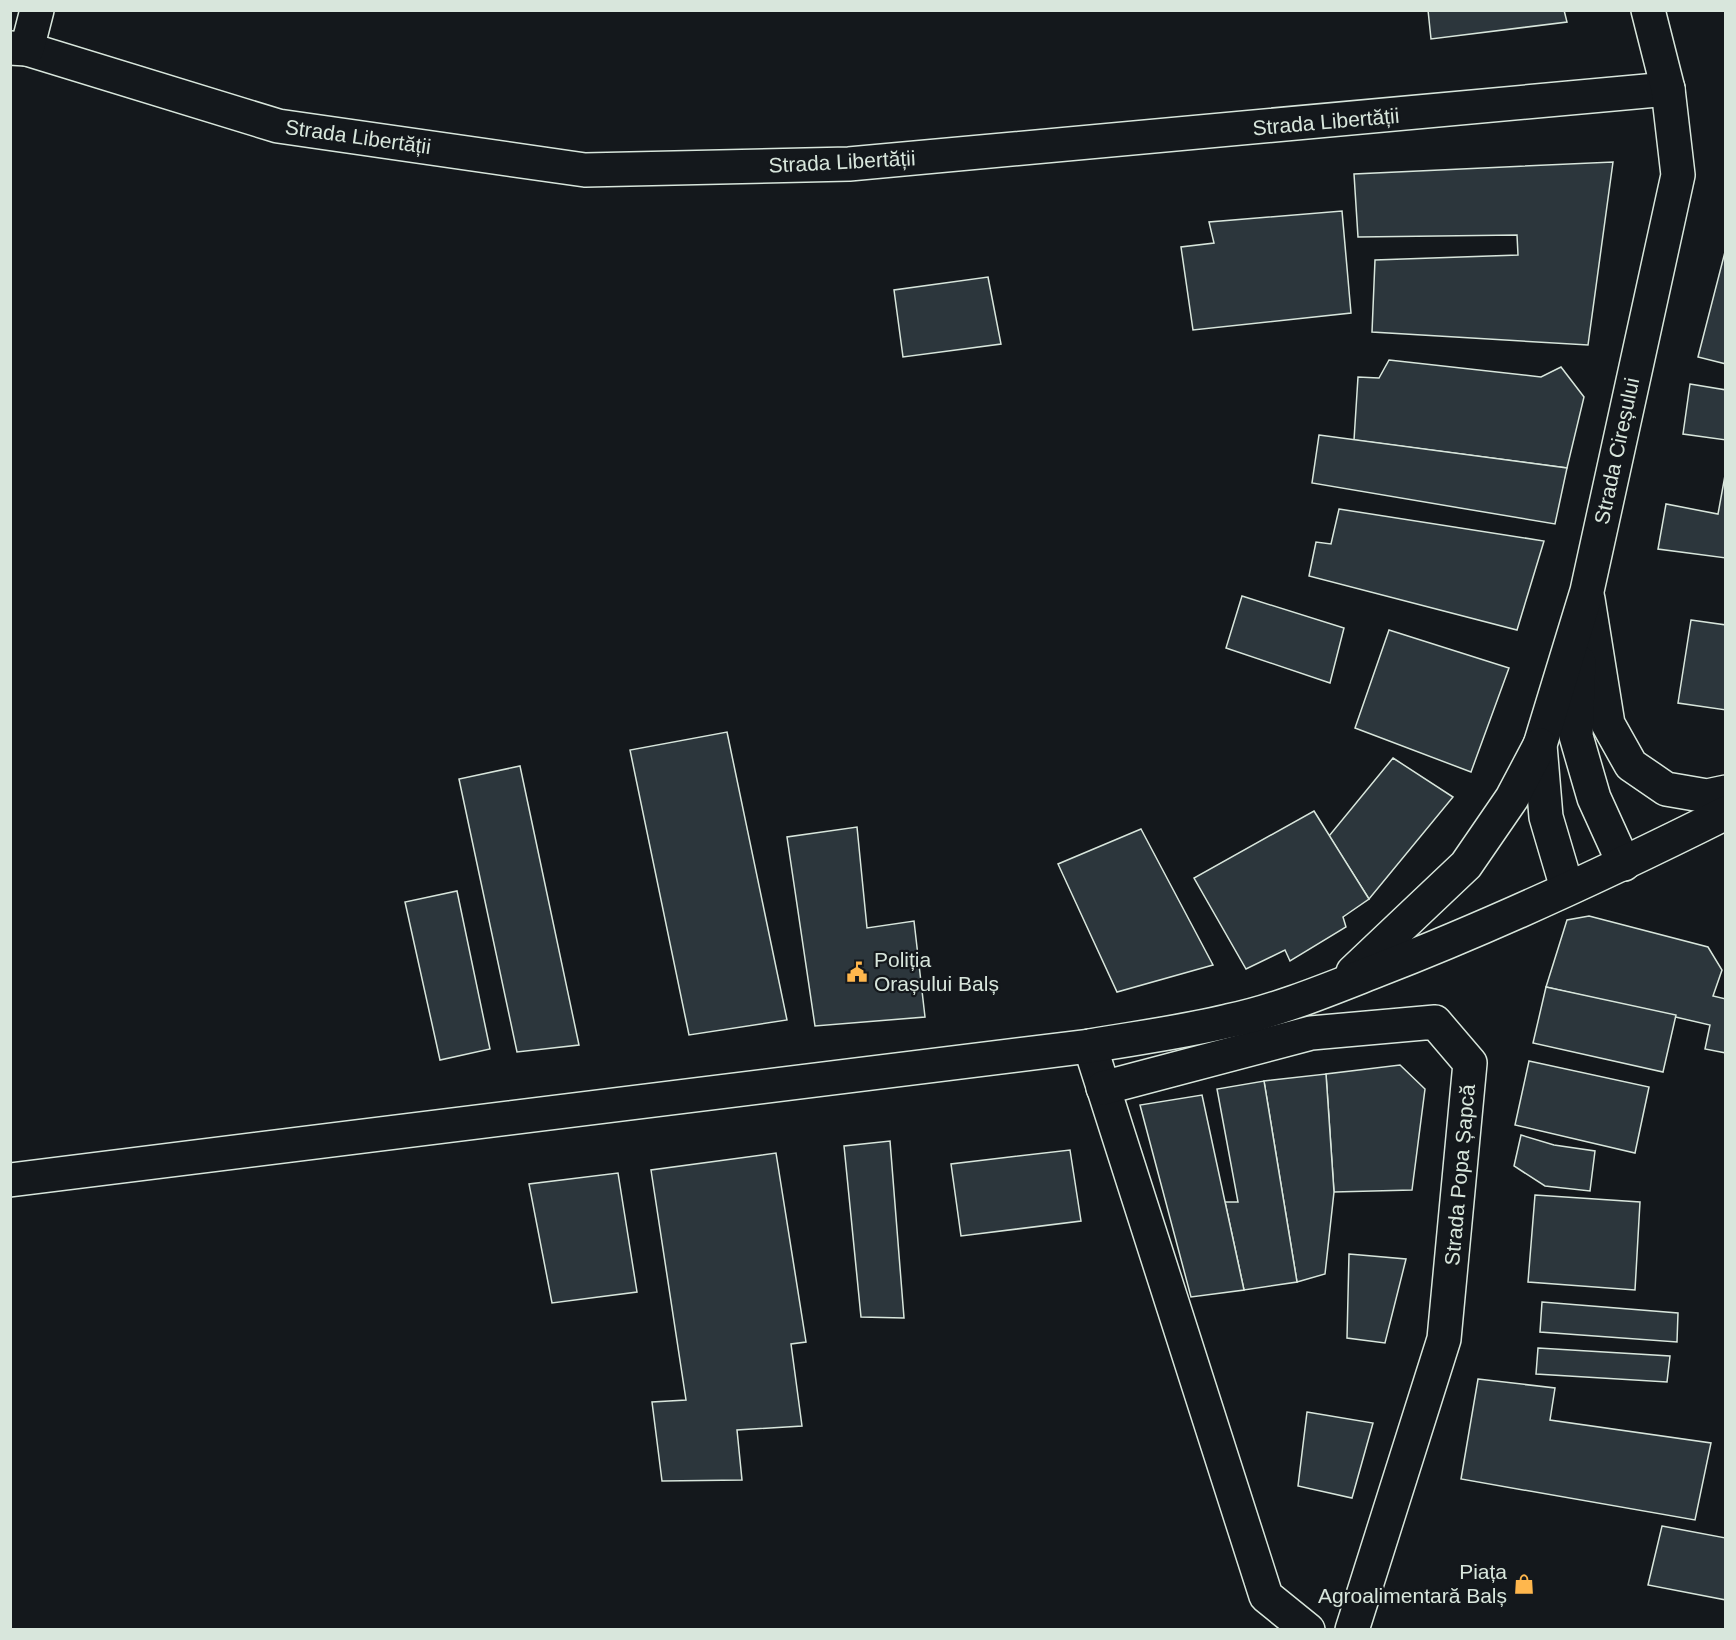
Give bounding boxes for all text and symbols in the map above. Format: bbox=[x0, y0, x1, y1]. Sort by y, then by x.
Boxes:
street label: Strada Libertății bbox=[1252, 104, 1400, 139]
street label: Strada Libertății bbox=[284, 115, 433, 158]
street label: Strada Libertății bbox=[768, 146, 916, 177]
street label: Strada Cireșului bbox=[1590, 375, 1643, 526]
place label: Poliția Orașului Balș bbox=[874, 948, 999, 995]
public building icon: Poliția Orașului Balș bbox=[845, 960, 869, 984]
street label: Strada Popa Șapcă bbox=[1440, 1083, 1479, 1267]
place label: Piața Agroalimentară Balș bbox=[1318, 1560, 1507, 1607]
shop icon: Piața Agroalimentară Balș bbox=[1512, 1572, 1536, 1596]

